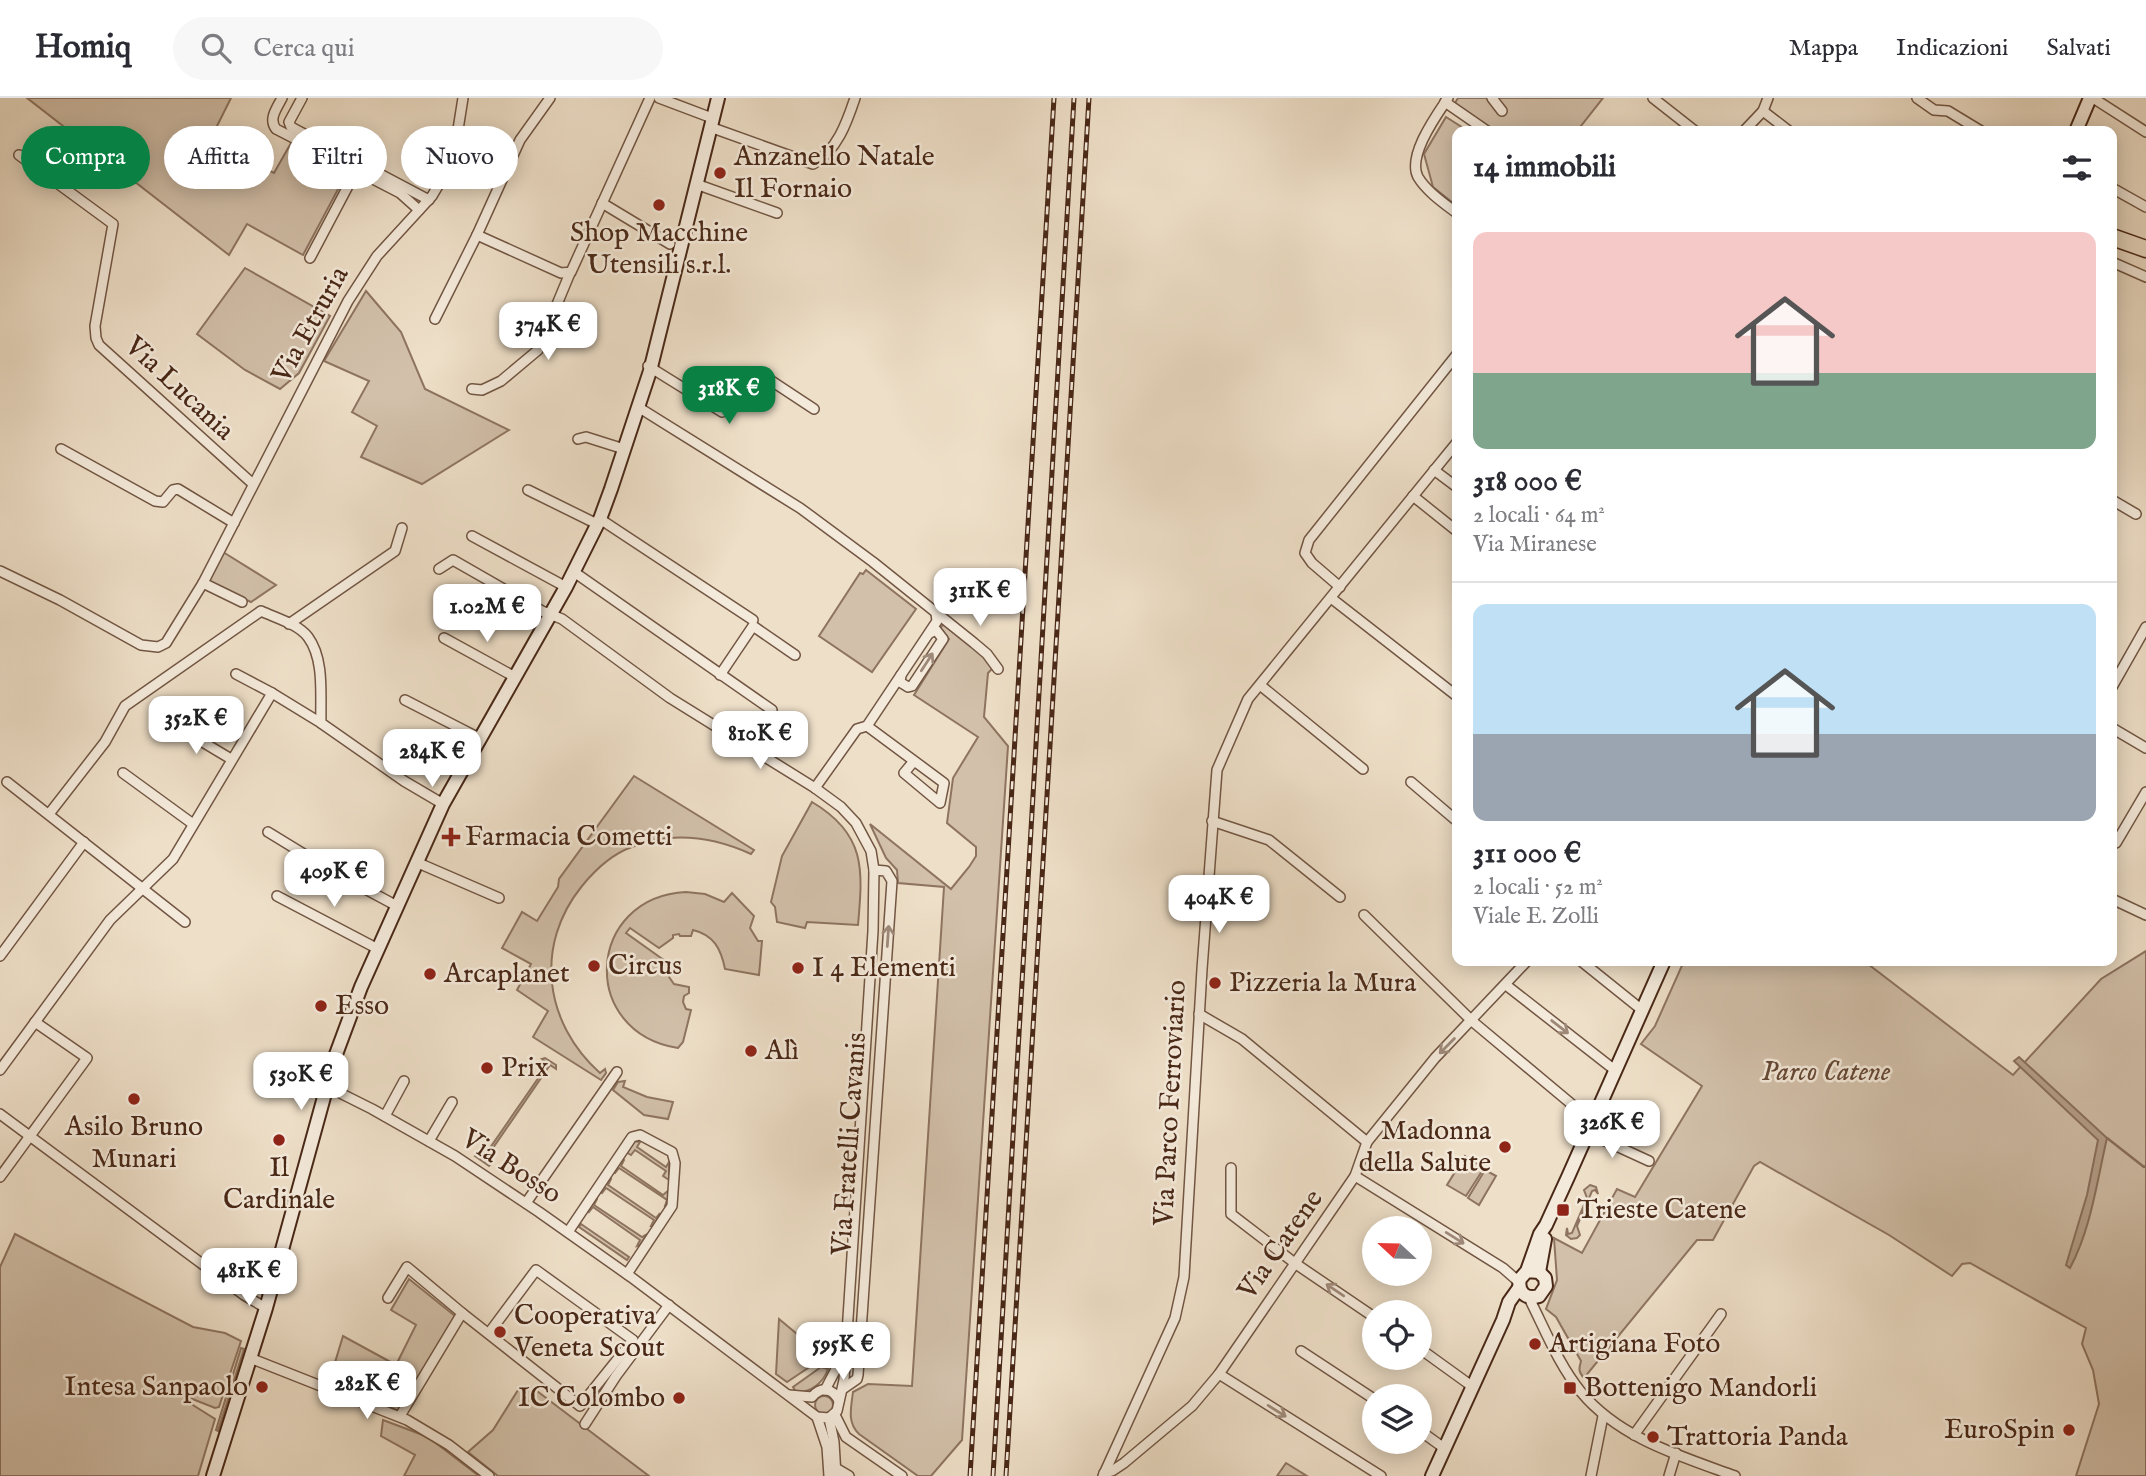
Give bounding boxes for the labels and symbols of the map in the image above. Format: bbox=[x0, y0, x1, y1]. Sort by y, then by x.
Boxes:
place label: Anzanello Natale Il Fornaio bbox=[733, 140, 935, 207]
marker: Anzanello Natale Il Fornaio bbox=[712, 165, 728, 181]
marker: Shop Macchine Utensili s.r.l. bbox=[651, 197, 667, 213]
place label: Shop Macchine Utensili s.r.l. bbox=[570, 216, 748, 283]
street label: Via Etruria bbox=[264, 260, 358, 390]
pin: 374K € bbox=[491, 302, 605, 362]
street label: Via Lucania bbox=[116, 329, 242, 449]
pin: 318K € bbox=[672, 366, 786, 426]
pin: 311K € bbox=[923, 568, 1037, 628]
pin: 1.02M € bbox=[422, 584, 552, 644]
one-way arrow bbox=[920, 653, 934, 673]
pin: 352K € bbox=[139, 696, 253, 756]
pin: 810K € bbox=[703, 712, 817, 771]
pin: 284K € bbox=[375, 730, 489, 789]
place label: Farmacia Cometti bbox=[465, 820, 672, 855]
marker: Farmacia Cometti bbox=[443, 829, 459, 845]
pin: 409K € bbox=[277, 850, 391, 909]
pin: 404K € bbox=[1162, 876, 1276, 935]
one-way arrow bbox=[882, 925, 895, 947]
place label: Circus bbox=[608, 949, 682, 984]
place label: I 4 Elementi bbox=[812, 951, 956, 986]
place label: Arcaplanet bbox=[443, 957, 570, 992]
marker: Circus bbox=[586, 958, 602, 974]
marker: I 4 Elementi bbox=[790, 960, 806, 976]
marker: Arcaplanet bbox=[422, 966, 438, 982]
place label: Pizzeria la Mura bbox=[1229, 966, 1417, 1001]
marker: Pizzeria la Mura bbox=[1207, 975, 1223, 991]
street label: Via Parco Ferroviario bbox=[1147, 979, 1195, 1228]
place label: Esso bbox=[335, 989, 389, 1024]
marker: Esso bbox=[313, 998, 329, 1014]
one-way arrow bbox=[1551, 1020, 1569, 1035]
street label: Via Fratelli Cavanis bbox=[825, 1031, 875, 1258]
place label: Alì bbox=[764, 1034, 799, 1069]
one-way arrow bbox=[1439, 1038, 1456, 1055]
marker: Alì bbox=[743, 1043, 759, 1059]
place label: Prix bbox=[501, 1051, 549, 1086]
pin: 530K € bbox=[244, 1052, 358, 1112]
park label: Parco Catene bbox=[1762, 1055, 1891, 1090]
marker: Prix bbox=[479, 1060, 495, 1076]
marker: Asilo Bruno Munari bbox=[126, 1091, 142, 1107]
pin: 326K € bbox=[1555, 1100, 1669, 1160]
place label: Asilo Bruno Munari bbox=[64, 1110, 203, 1177]
place label: Madonna della Salute bbox=[1359, 1114, 1492, 1181]
street label: Via Bosso bbox=[453, 1121, 568, 1212]
marker: Il Cardinale bbox=[271, 1132, 287, 1148]
marker: Madonna della Salute bbox=[1497, 1139, 1513, 1155]
place label: Il Cardinale bbox=[223, 1151, 335, 1218]
street label: Via Catene bbox=[1230, 1183, 1332, 1308]
place label: Trieste Catene bbox=[1577, 1193, 1747, 1228]
marker: Trieste Catene bbox=[1555, 1202, 1571, 1218]
north arrow bbox=[1362, 1216, 1432, 1286]
one-way arrow bbox=[1445, 1231, 1464, 1246]
pin: 481K € bbox=[192, 1248, 306, 1308]
one-way arrow bbox=[1326, 1283, 1345, 1297]
place label: Cooperativa Veneta Scout bbox=[513, 1299, 665, 1366]
pin: 595K € bbox=[786, 1322, 900, 1382]
marker: Cooperativa Veneta Scout bbox=[492, 1324, 508, 1340]
place label: Artigiana Foto bbox=[1548, 1327, 1720, 1362]
marker: Artigiana Foto bbox=[1527, 1336, 1543, 1352]
pin: 282K € bbox=[310, 1362, 424, 1421]
place label: Intesa Sanpaolo bbox=[64, 1370, 248, 1405]
place label: Bottenigo Mandorli bbox=[1584, 1371, 1817, 1406]
marker: Intesa Sanpaolo bbox=[254, 1379, 270, 1395]
marker: Bottenigo Mandorli bbox=[1562, 1380, 1578, 1396]
place label: IC Colombo bbox=[518, 1381, 665, 1416]
marker: IC Colombo bbox=[671, 1390, 687, 1406]
one-way arrow bbox=[1266, 1404, 1286, 1418]
place label: EuroSpin bbox=[1944, 1413, 2055, 1448]
place label: Trattoria Panda bbox=[1667, 1420, 1849, 1455]
marker: EuroSpin bbox=[2061, 1422, 2077, 1438]
marker: Trattoria Panda bbox=[1645, 1429, 1661, 1445]

